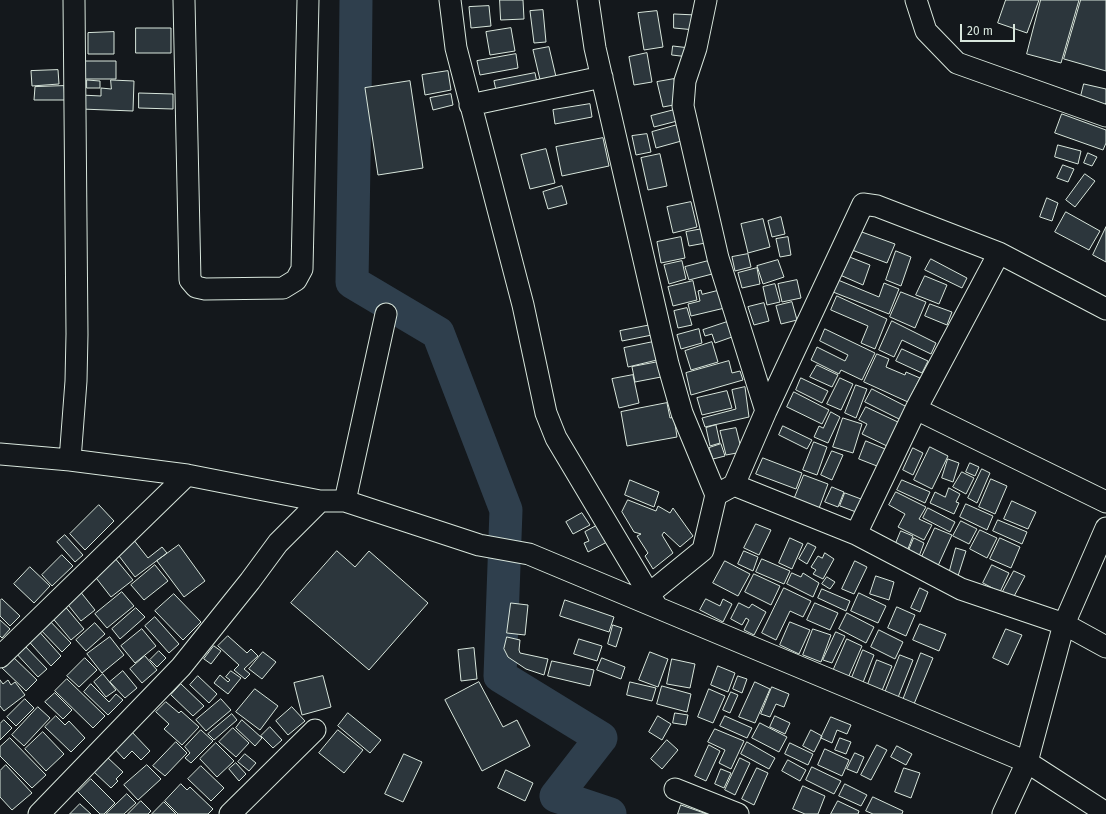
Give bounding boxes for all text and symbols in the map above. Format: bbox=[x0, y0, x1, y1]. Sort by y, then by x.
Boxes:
scale bar bbox=[962, 16, 1017, 42]
text: 20 m bbox=[967, 24, 993, 38]

